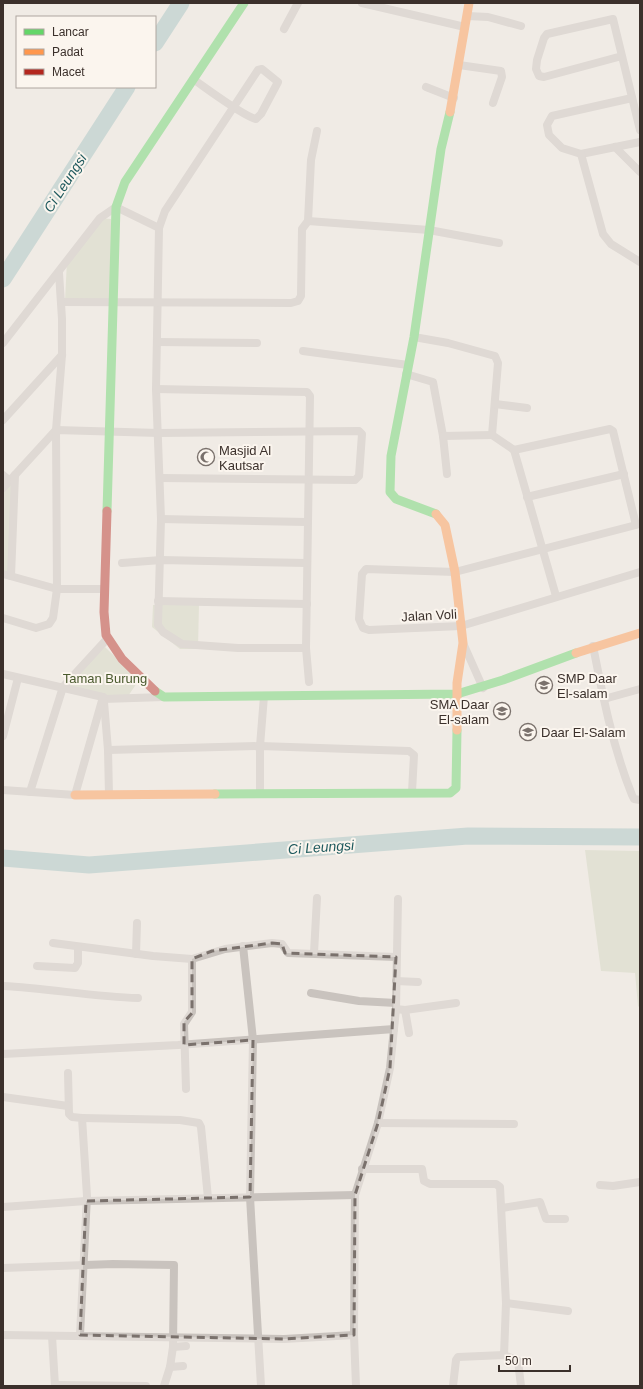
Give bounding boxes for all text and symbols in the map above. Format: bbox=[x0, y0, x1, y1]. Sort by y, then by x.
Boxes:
legend bbox=[16, 16, 156, 88]
text: Lancar bbox=[52, 25, 89, 39]
text: Padat bbox=[52, 45, 84, 59]
text: Macet bbox=[52, 65, 85, 79]
water label: Ci Leungsi bbox=[40, 150, 90, 215]
place label: Masjid Al Kautsar bbox=[219, 443, 271, 473]
mosque icon: Masjid Al Kautsar bbox=[196, 447, 216, 467]
street label: Jalan Voli bbox=[401, 607, 457, 624]
park label: Taman Burung bbox=[63, 671, 147, 686]
place label: SMP Daar El-salam bbox=[557, 671, 617, 701]
school or university icon: SMP Daar El-salam bbox=[534, 675, 554, 695]
place label: SMA Daar El-salam bbox=[430, 697, 490, 727]
school or university icon: SMA Daar El-salam bbox=[492, 701, 512, 721]
school or university icon: Daar El-Salam bbox=[518, 722, 538, 742]
place label: Daar El-Salam bbox=[541, 725, 626, 740]
water label: Ci Leungsi bbox=[287, 837, 355, 857]
scale bar bbox=[499, 1347, 570, 1373]
text: 50 m bbox=[505, 1354, 532, 1368]

